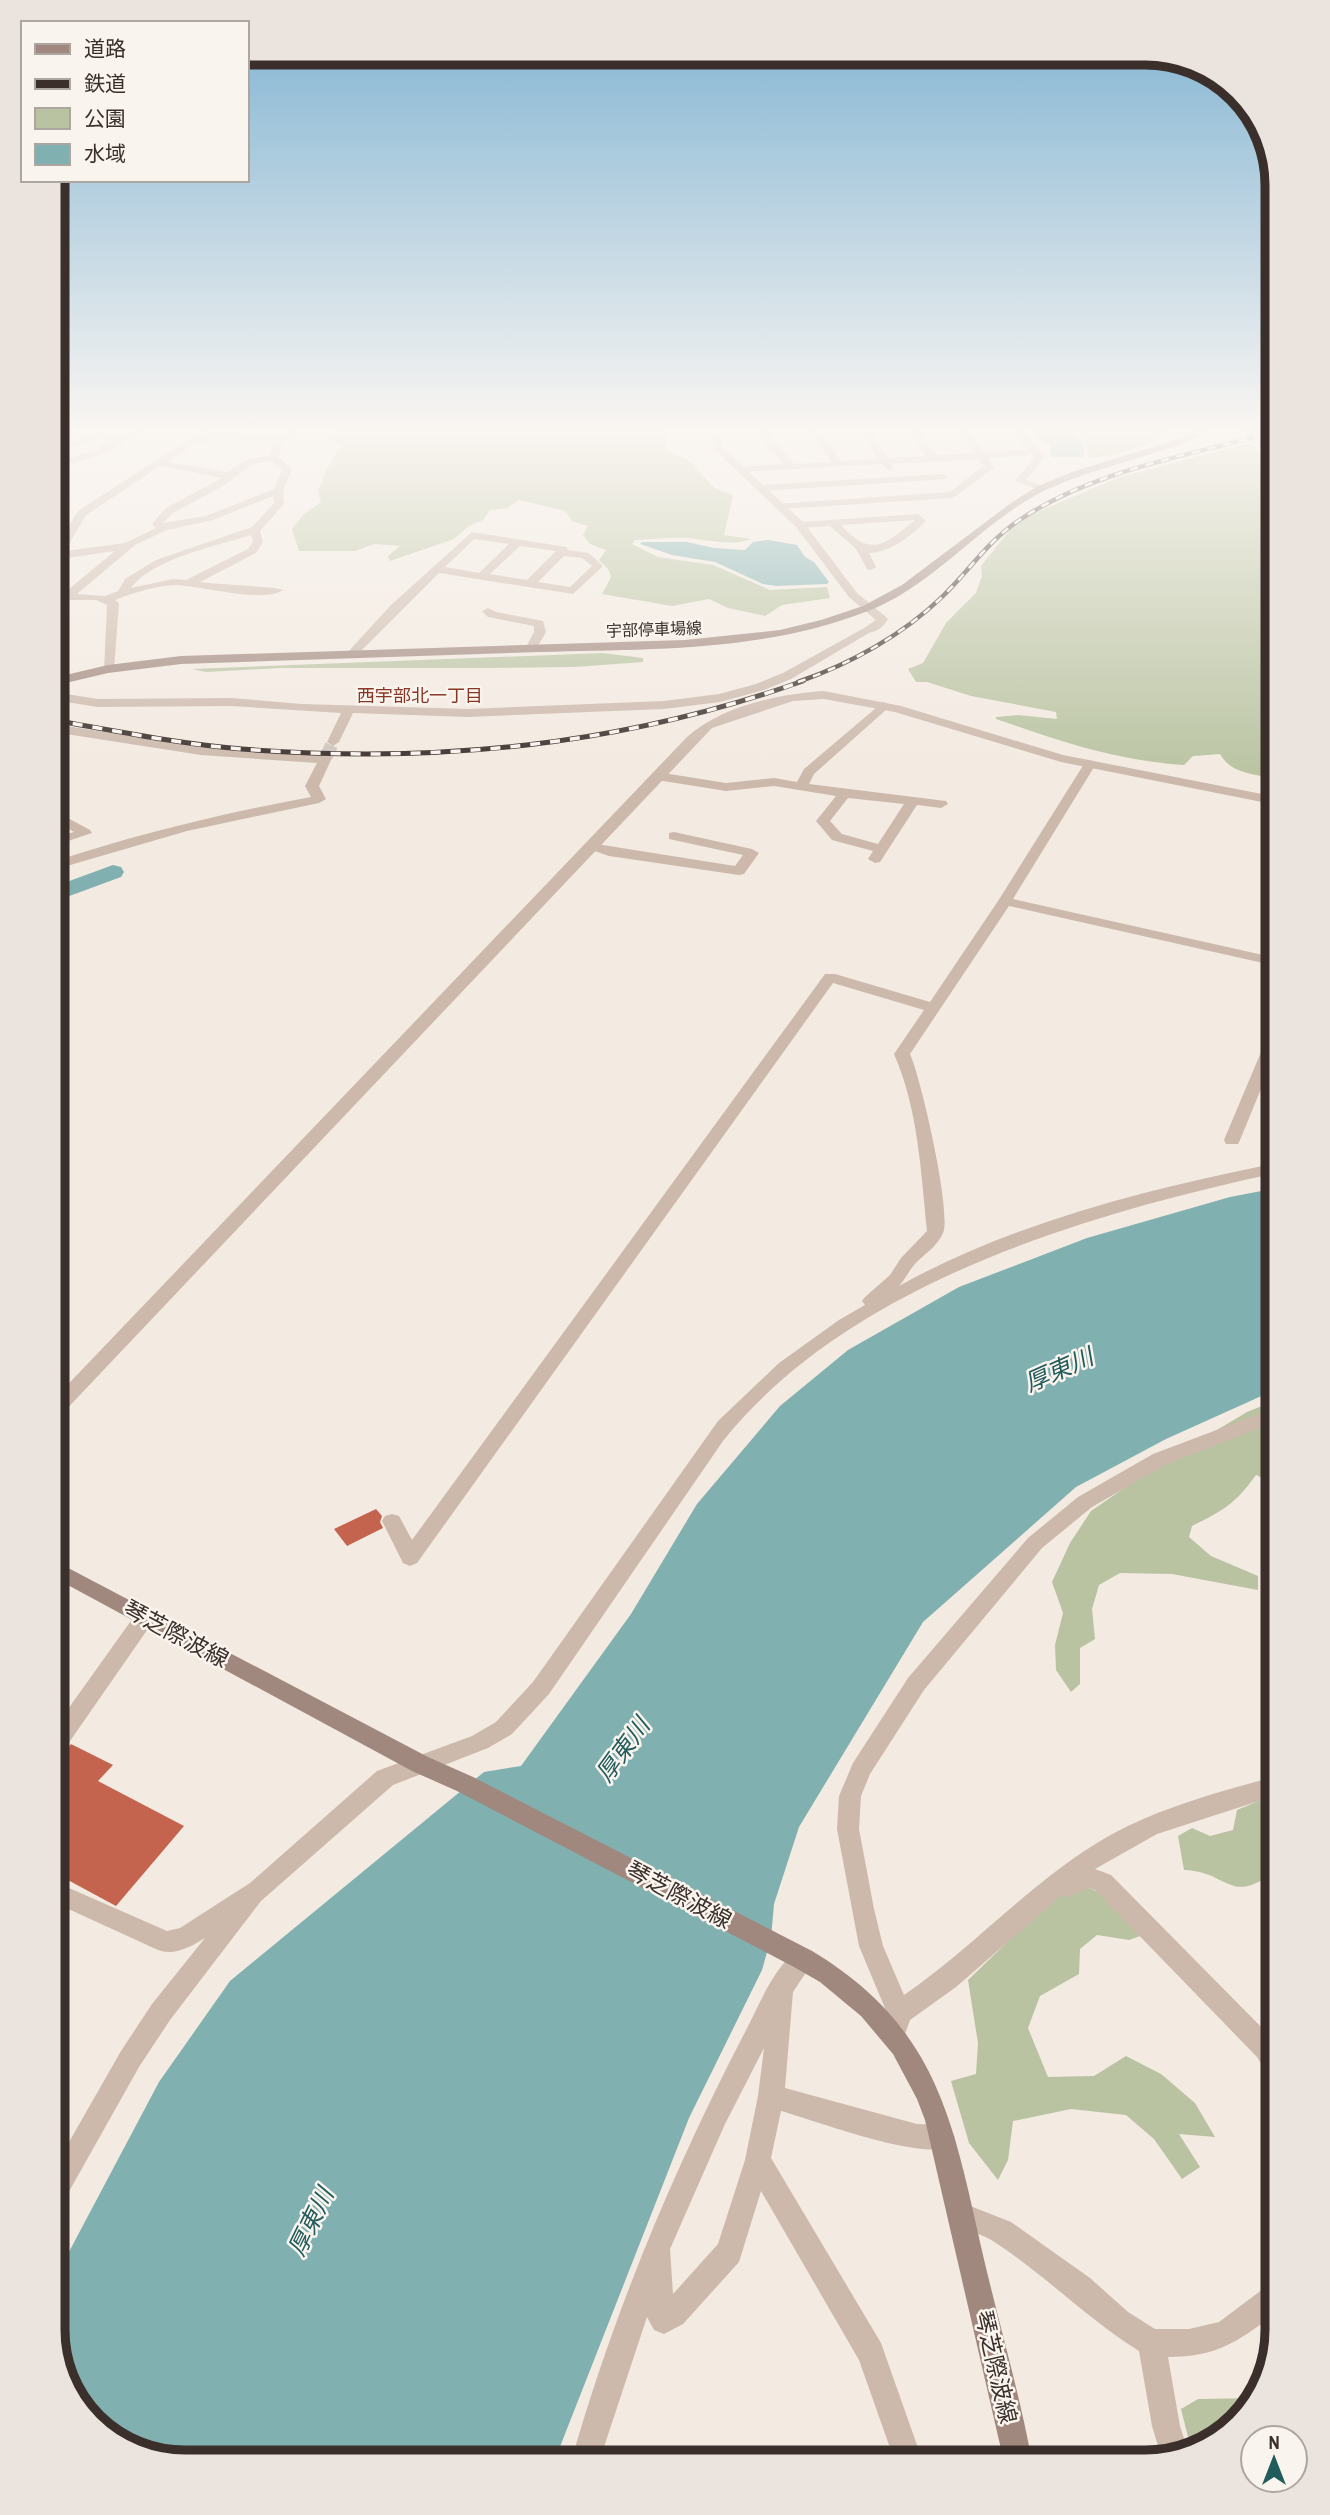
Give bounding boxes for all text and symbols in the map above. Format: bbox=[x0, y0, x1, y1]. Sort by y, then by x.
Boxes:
legend bbox=[21, 21, 248, 182]
text: 道路 bbox=[84, 34, 126, 63]
text: 鉄道 bbox=[84, 69, 126, 98]
text: 公園 bbox=[84, 104, 126, 133]
text: 水域 bbox=[84, 139, 126, 168]
street label: 宇部停車場線 bbox=[606, 616, 702, 642]
district label: 西宇部北一丁目 bbox=[357, 683, 483, 708]
water label: 厚東川 bbox=[1019, 1339, 1101, 1398]
street label: 琴芝際波線 bbox=[118, 1593, 234, 1674]
water label: 厚東川 bbox=[588, 1708, 658, 1788]
street label: 琴芝際波線 bbox=[621, 1854, 737, 1935]
water label: 厚東川 bbox=[280, 2179, 342, 2261]
street label: 琴芝際波線 bbox=[968, 2307, 1025, 2426]
north arrow bbox=[1239, 2424, 1309, 2494]
text: N bbox=[1268, 2429, 1280, 2455]

